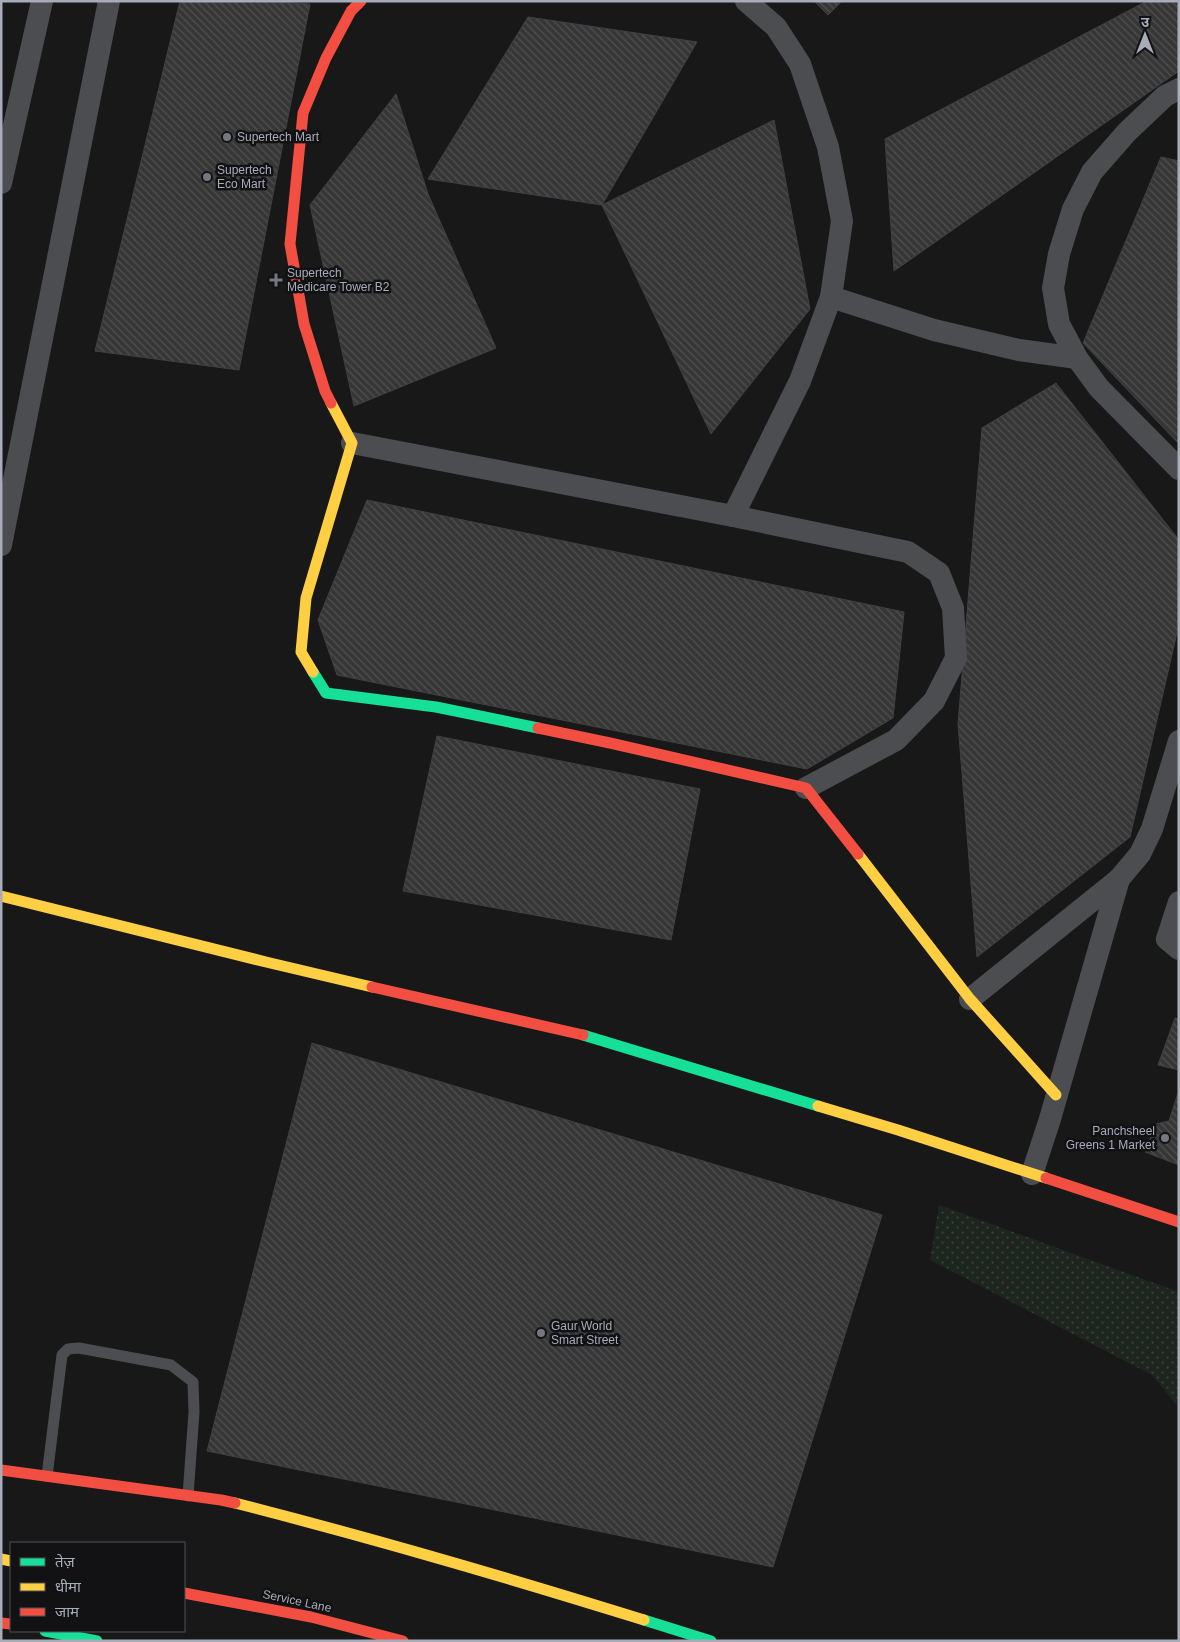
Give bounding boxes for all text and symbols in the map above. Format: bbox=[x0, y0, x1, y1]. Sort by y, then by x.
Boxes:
north arrow bbox=[1120, 10, 1170, 60]
text: उ bbox=[1141, 14, 1150, 30]
place label: Supertech Mart bbox=[237, 130, 320, 144]
marker: Supertech Mart bbox=[221, 131, 233, 143]
place label: Supertech Eco Mart bbox=[217, 163, 272, 191]
marker: Supertech Eco Mart bbox=[201, 171, 213, 183]
place label: Supertech Medicare Tower B2 bbox=[287, 266, 390, 294]
marker: Supertech Medicare Tower B2 bbox=[269, 273, 283, 287]
place label: Panchsheel Greens 1 Market bbox=[1066, 1124, 1156, 1152]
marker: Panchsheel Greens 1 Market bbox=[1159, 1132, 1171, 1144]
place label: Gaur World Smart Street bbox=[551, 1319, 619, 1347]
marker: Gaur World Smart Street bbox=[535, 1327, 547, 1339]
legend bbox=[10, 1542, 185, 1632]
text: तेज़ bbox=[55, 1553, 76, 1570]
text: धीमा bbox=[55, 1578, 82, 1595]
street label: Service Lane bbox=[261, 1587, 333, 1615]
text: जाम bbox=[55, 1603, 80, 1620]

